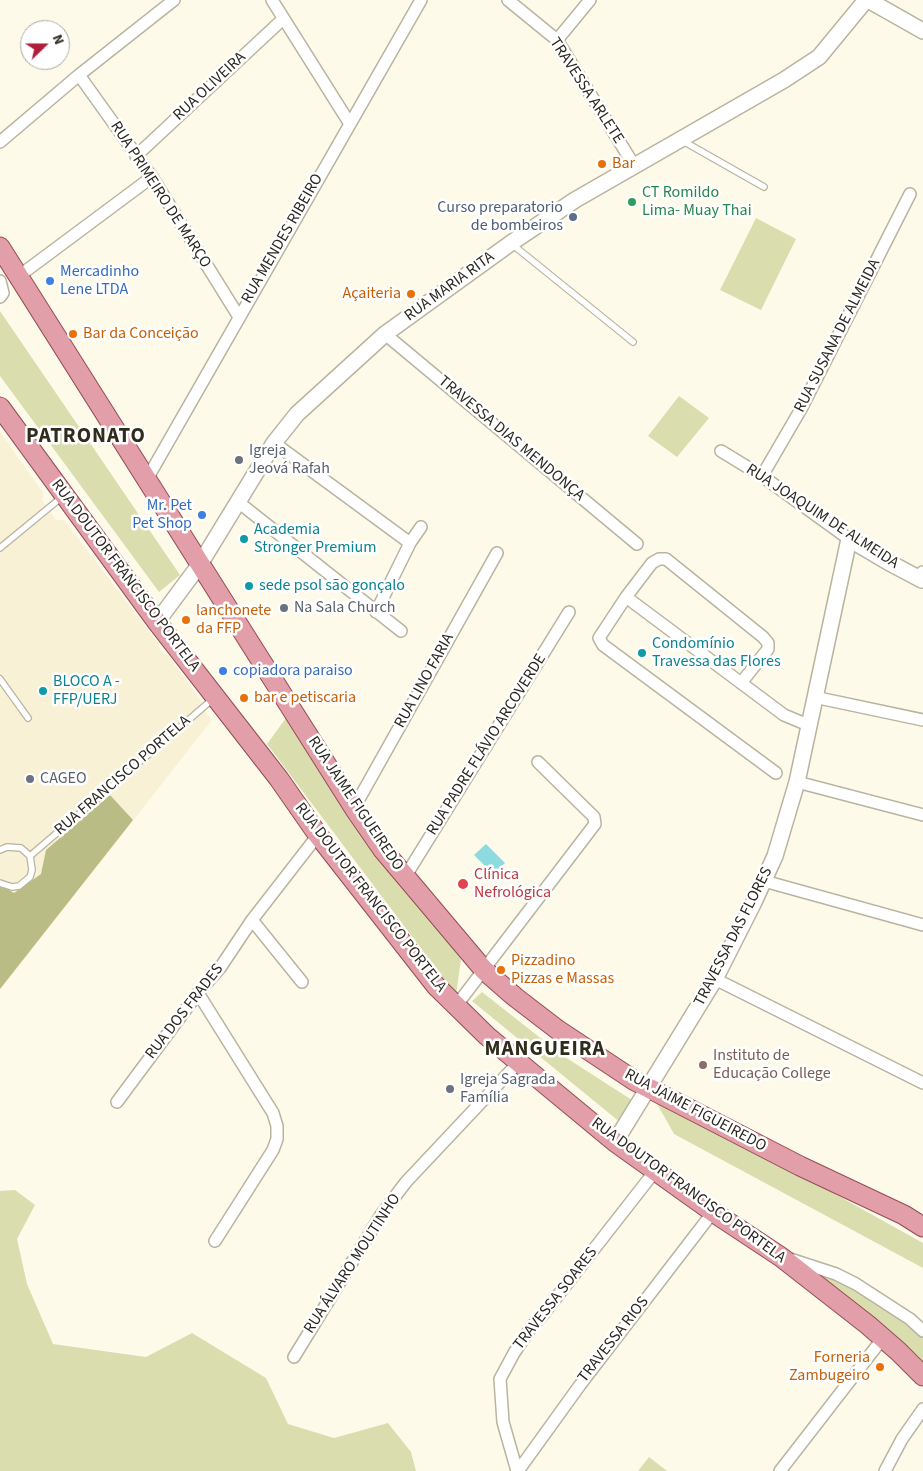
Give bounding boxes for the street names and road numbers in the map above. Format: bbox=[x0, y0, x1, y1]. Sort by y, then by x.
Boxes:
street label: TRAVESSA ARLETE bbox=[545, 34, 627, 148]
street label: RUA OLIVEIRA bbox=[170, 49, 250, 125]
street label: RUA PRIMEIRO DE MARÇO bbox=[105, 118, 215, 272]
street label: RUA MENDES RIBEIRO bbox=[238, 171, 328, 307]
street label: RUA MARIA RITA bbox=[401, 248, 499, 326]
street label: RUA SUSANA DE ALMEIDA bbox=[791, 256, 885, 416]
street label: TRAVESSA DIAS MENDONÇA bbox=[434, 372, 588, 506]
street label: RUA JOAQUIM DE ALMEIDA bbox=[742, 460, 902, 574]
street label: RUA DOUTOR FRANCISCO PORTELA bbox=[46, 476, 204, 676]
street label: RUA LINO FARIA bbox=[391, 630, 459, 732]
street label: RUA PADRE FLÁVIO ARCOVERDE bbox=[423, 651, 551, 839]
street label: RUA FRANCISCO PORTELA bbox=[51, 712, 195, 840]
street label: RUA JAIME FIGUEIREDO bbox=[303, 733, 407, 875]
street label: RUA DOUTOR FRANCISCO PORTELA bbox=[290, 799, 450, 997]
street label: TRAVESSA DAS FLORES bbox=[691, 864, 777, 1010]
street label: RUA DOS FRADES bbox=[142, 960, 228, 1064]
street label: RUA JAIME FIGUEIREDO bbox=[621, 1065, 769, 1157]
street label: RUA DOUTOR FRANCISCO PORTELA bbox=[587, 1114, 789, 1268]
street label: RUA ÁLVARO MOUTINHO bbox=[301, 1191, 405, 1337]
street label: TRAVESSA SOARES bbox=[510, 1244, 602, 1354]
street label: TRAVESSA RIOS bbox=[574, 1293, 654, 1387]

